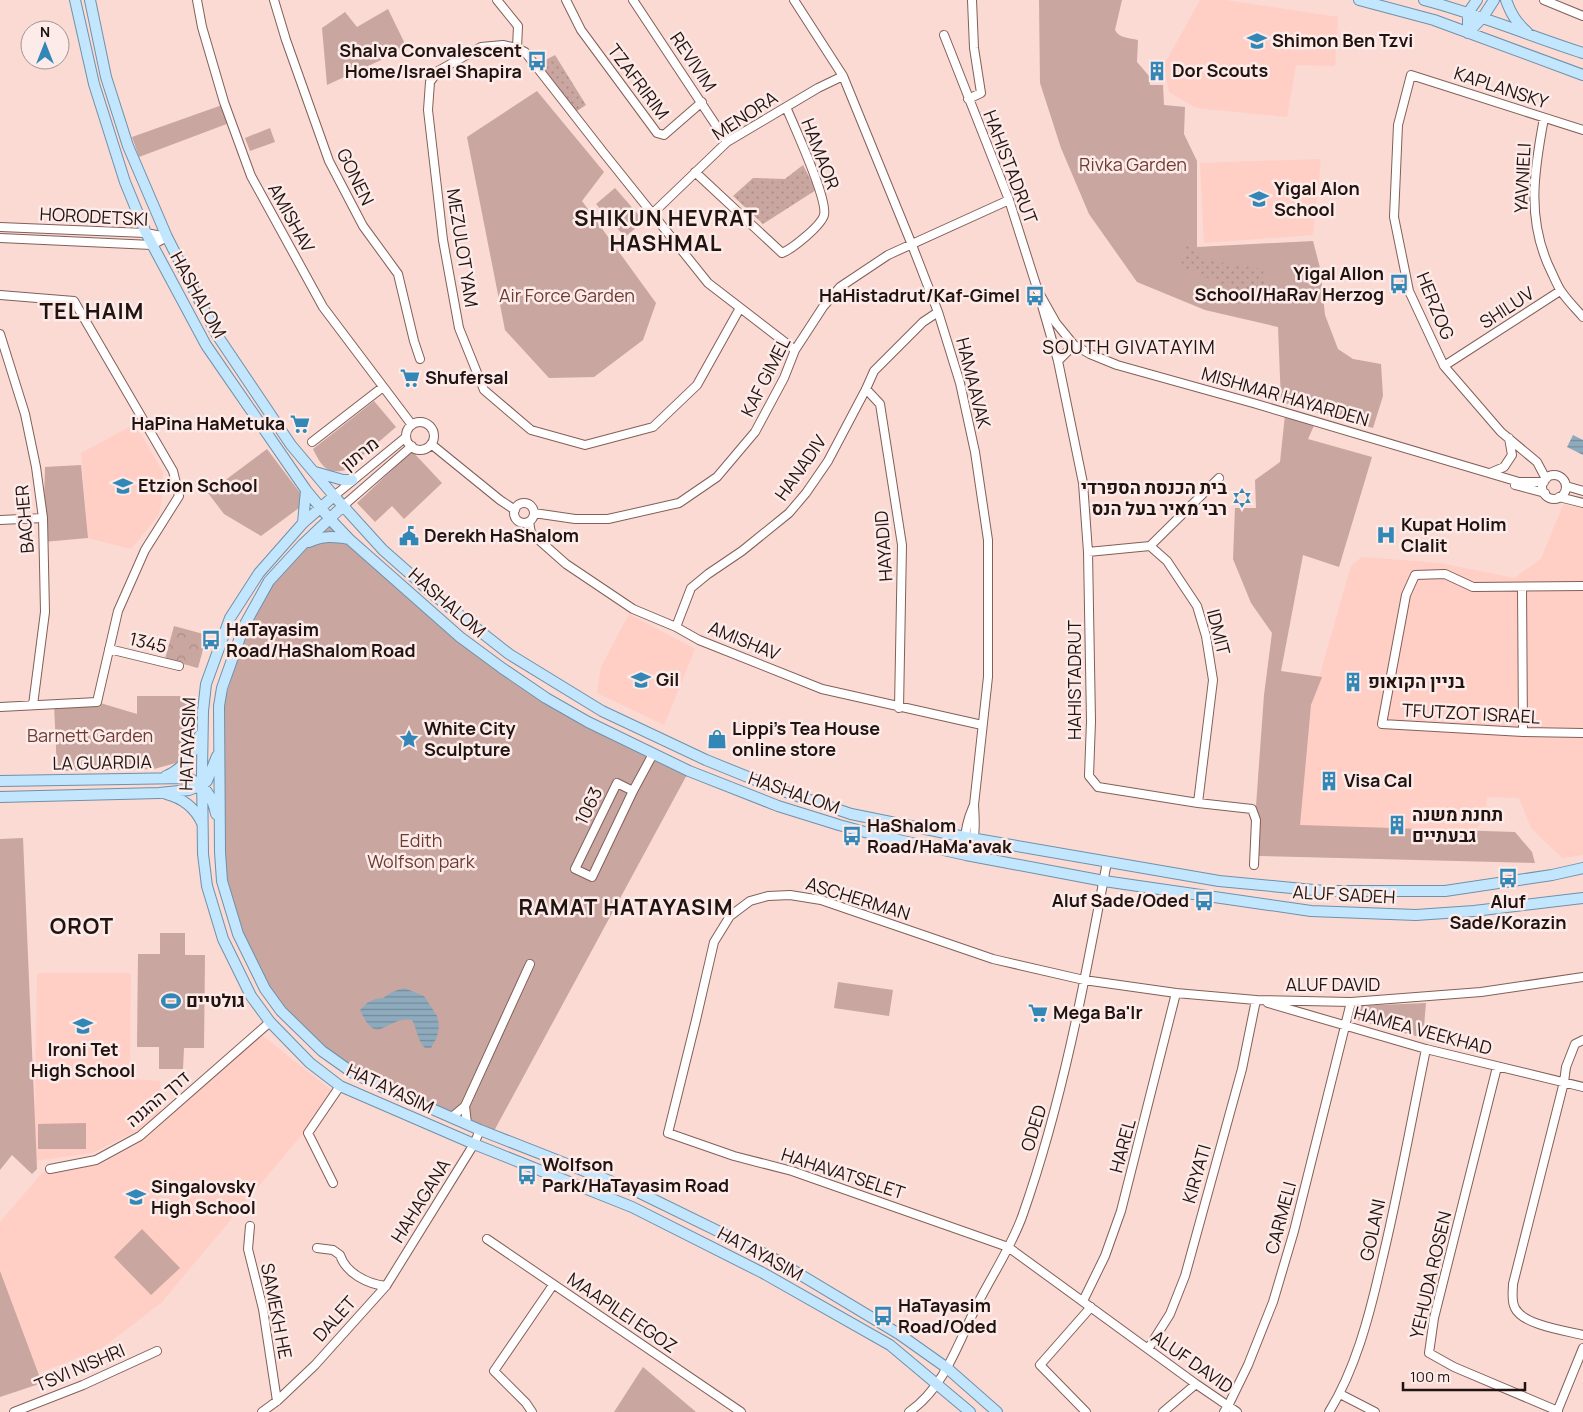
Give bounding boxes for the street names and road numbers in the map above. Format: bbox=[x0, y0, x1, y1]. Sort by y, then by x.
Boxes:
street label: REVIVIM bbox=[665, 27, 722, 96]
street label: TZAFRIRIM bbox=[603, 39, 675, 124]
street label: KAPLANSKY bbox=[1451, 61, 1552, 114]
street label: MENORA bbox=[707, 85, 782, 145]
street label: HAHISTADRUT bbox=[978, 106, 1044, 227]
street label: HAMAOR bbox=[796, 115, 845, 193]
street label: YAVNIELI bbox=[1508, 142, 1536, 213]
street label: GONEN bbox=[332, 144, 380, 209]
street label: AMISHAV bbox=[263, 179, 321, 256]
street label: MEZULOT YAM bbox=[442, 187, 484, 309]
street label: HORODETSKI bbox=[39, 201, 149, 231]
street label: HASHALOM bbox=[165, 247, 232, 342]
street label: HERZOG bbox=[1412, 268, 1460, 343]
street label: SHILUV bbox=[1475, 281, 1538, 334]
street label: KAF GIMEL bbox=[735, 333, 795, 420]
street label: HAMAAVAK bbox=[951, 335, 997, 431]
street label: MISHMAR HAYARDEN bbox=[1199, 361, 1372, 431]
street label: HANADIV bbox=[769, 430, 831, 505]
street label: מרתון bbox=[336, 431, 383, 476]
street label: BACHER bbox=[9, 484, 39, 554]
street label: HAYADID bbox=[869, 510, 897, 582]
street label: HASHALOM bbox=[404, 562, 491, 643]
street label: IDMIT bbox=[1202, 606, 1236, 657]
street label: AMISHAV bbox=[705, 615, 784, 665]
street label: HAHISTADRUT bbox=[1062, 620, 1086, 740]
street label: 1345 bbox=[127, 626, 169, 658]
street label: HATAYASIM bbox=[173, 697, 201, 791]
street label: TFUTZOT ISRAEL bbox=[1401, 697, 1541, 729]
street label: LA GUARDIA bbox=[52, 749, 152, 775]
street label: HASHALOM bbox=[745, 765, 843, 819]
street label: 1063 bbox=[569, 783, 607, 828]
street label: ASCHERMAN bbox=[803, 871, 913, 925]
street label: ALUF SADEH bbox=[1292, 879, 1396, 909]
street label: ALUF DAVID bbox=[1286, 972, 1380, 996]
street label: HAMEA VEEKHAD bbox=[1352, 1000, 1495, 1060]
street label: HATAYASIM bbox=[343, 1057, 438, 1119]
street label: דרך ההגנה bbox=[121, 1065, 194, 1132]
street label: ODED bbox=[1015, 1102, 1051, 1154]
street label: HAREL bbox=[1103, 1116, 1141, 1175]
street label: HAHAVATSELET bbox=[779, 1142, 908, 1204]
street label: KIRYATI bbox=[1176, 1142, 1216, 1206]
street label: HAHAGANA bbox=[385, 1154, 456, 1247]
street label: CARMELI bbox=[1259, 1179, 1301, 1257]
street label: GOLANI bbox=[1354, 1197, 1390, 1263]
street label: YEHUDA ROSEN bbox=[1404, 1209, 1456, 1341]
street label: HATAYASIM bbox=[714, 1221, 807, 1286]
street label: SAMEKH HE bbox=[256, 1261, 298, 1361]
street label: MAAPILEI EGOZ bbox=[563, 1267, 682, 1358]
street label: DALET bbox=[307, 1290, 361, 1346]
street label: ALUF DAVID bbox=[1147, 1324, 1238, 1398]
street label: TSVI NISHRI bbox=[31, 1337, 128, 1397]

